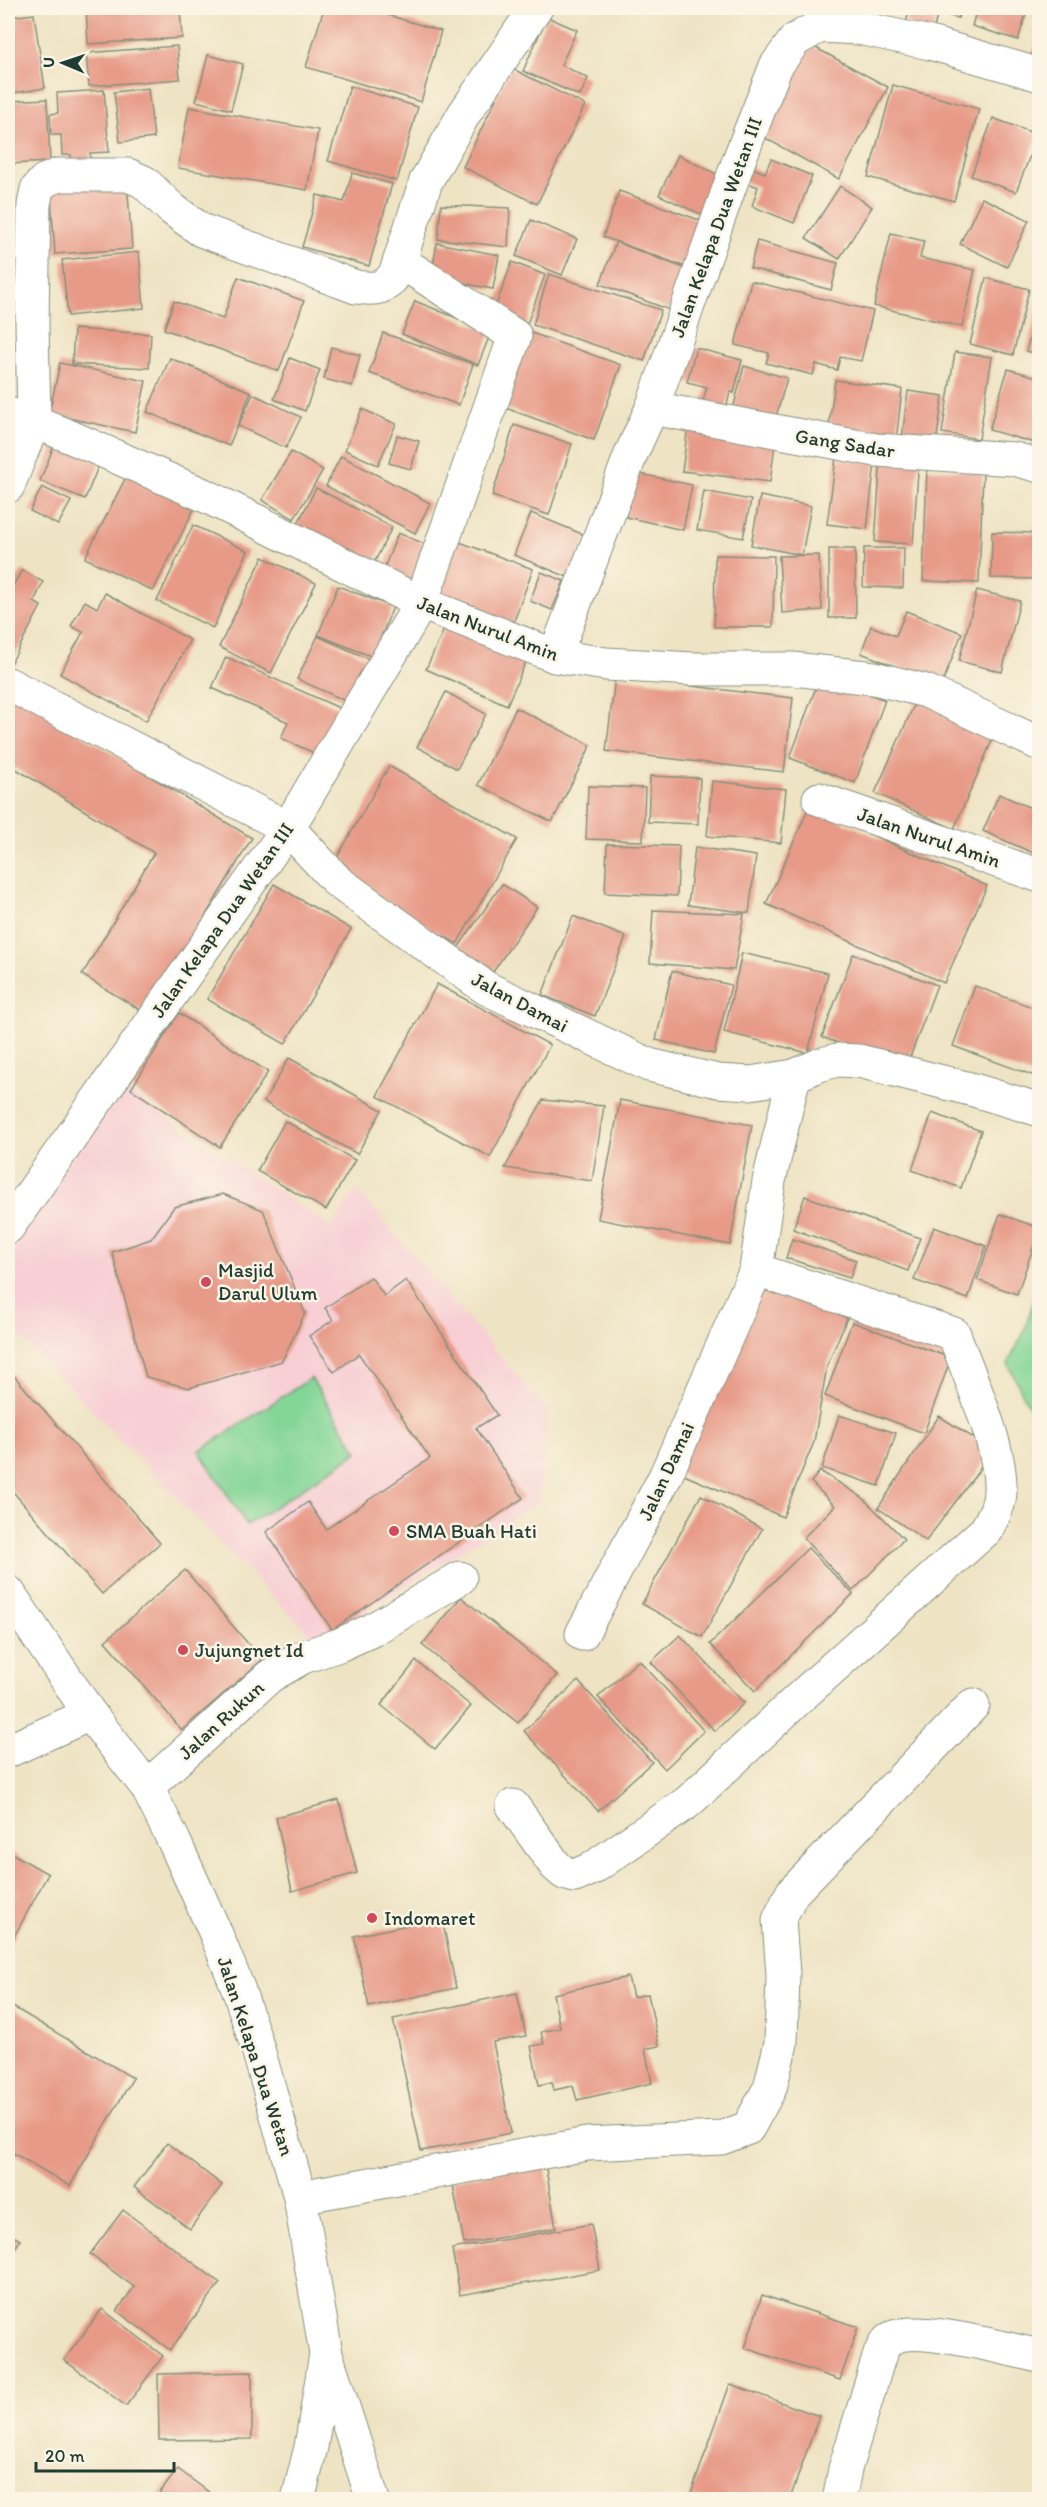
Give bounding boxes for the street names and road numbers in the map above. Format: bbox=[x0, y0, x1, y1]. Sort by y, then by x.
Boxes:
street label: Jalan Kelapa Dua Wetan III bbox=[665, 114, 767, 340]
street label: Gang Sadar bbox=[794, 423, 897, 463]
street label: Jalan Nurul Amin bbox=[414, 590, 562, 666]
street label: Jalan Nurul Amin bbox=[854, 801, 1004, 873]
street label: Jalan Kelapa Dua Wetan III bbox=[145, 818, 299, 1022]
street label: Jalan Damai bbox=[468, 967, 572, 1037]
street label: Jalan Damai bbox=[633, 1418, 699, 1524]
street label: Jalan Rukun bbox=[173, 1675, 269, 1765]
street label: Jalan Kelapa Dua Wetan bbox=[212, 1953, 300, 2159]

